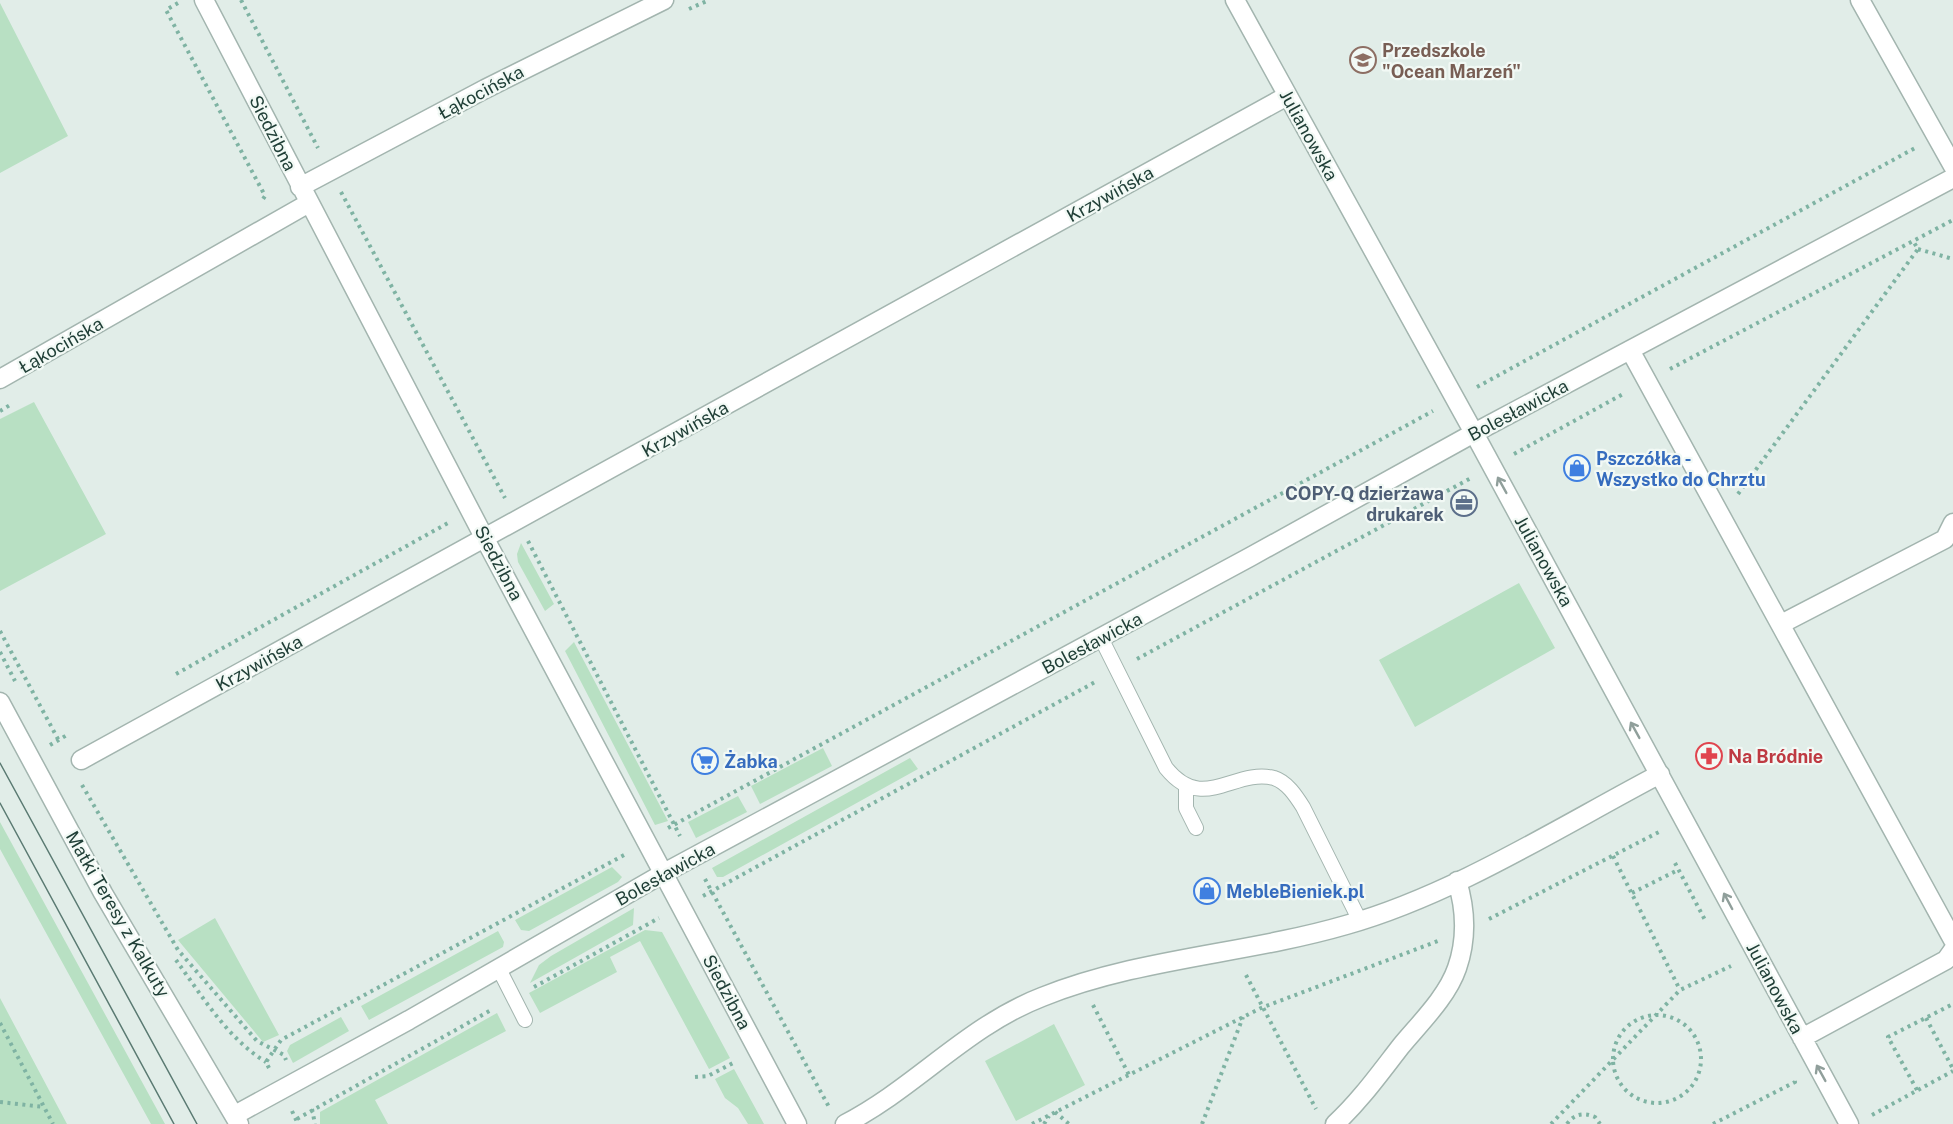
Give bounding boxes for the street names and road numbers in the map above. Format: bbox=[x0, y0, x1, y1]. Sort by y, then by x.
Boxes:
street label: Łąkocińska bbox=[435, 61, 527, 123]
street label: Julianowska bbox=[1275, 86, 1343, 184]
street label: Siedzibna bbox=[245, 92, 301, 174]
street label: Krzywińska bbox=[1063, 162, 1157, 226]
street label: Łąkocińska bbox=[15, 313, 107, 377]
street label: Bolesławicka bbox=[1464, 375, 1572, 445]
street label: Krzywińska bbox=[638, 397, 732, 461]
street label: Julianowska bbox=[1510, 512, 1578, 610]
street label: Siedzibna bbox=[471, 522, 527, 604]
street label: Bolesławicka bbox=[1038, 608, 1146, 678]
street label: Krzywińska bbox=[212, 631, 306, 695]
street label: Matki Teresy z Kalkuty bbox=[62, 827, 174, 1001]
street label: Bolesławicka bbox=[612, 838, 718, 910]
street label: Julianowska bbox=[1742, 939, 1808, 1037]
street label: Siedzibna bbox=[699, 951, 755, 1033]

